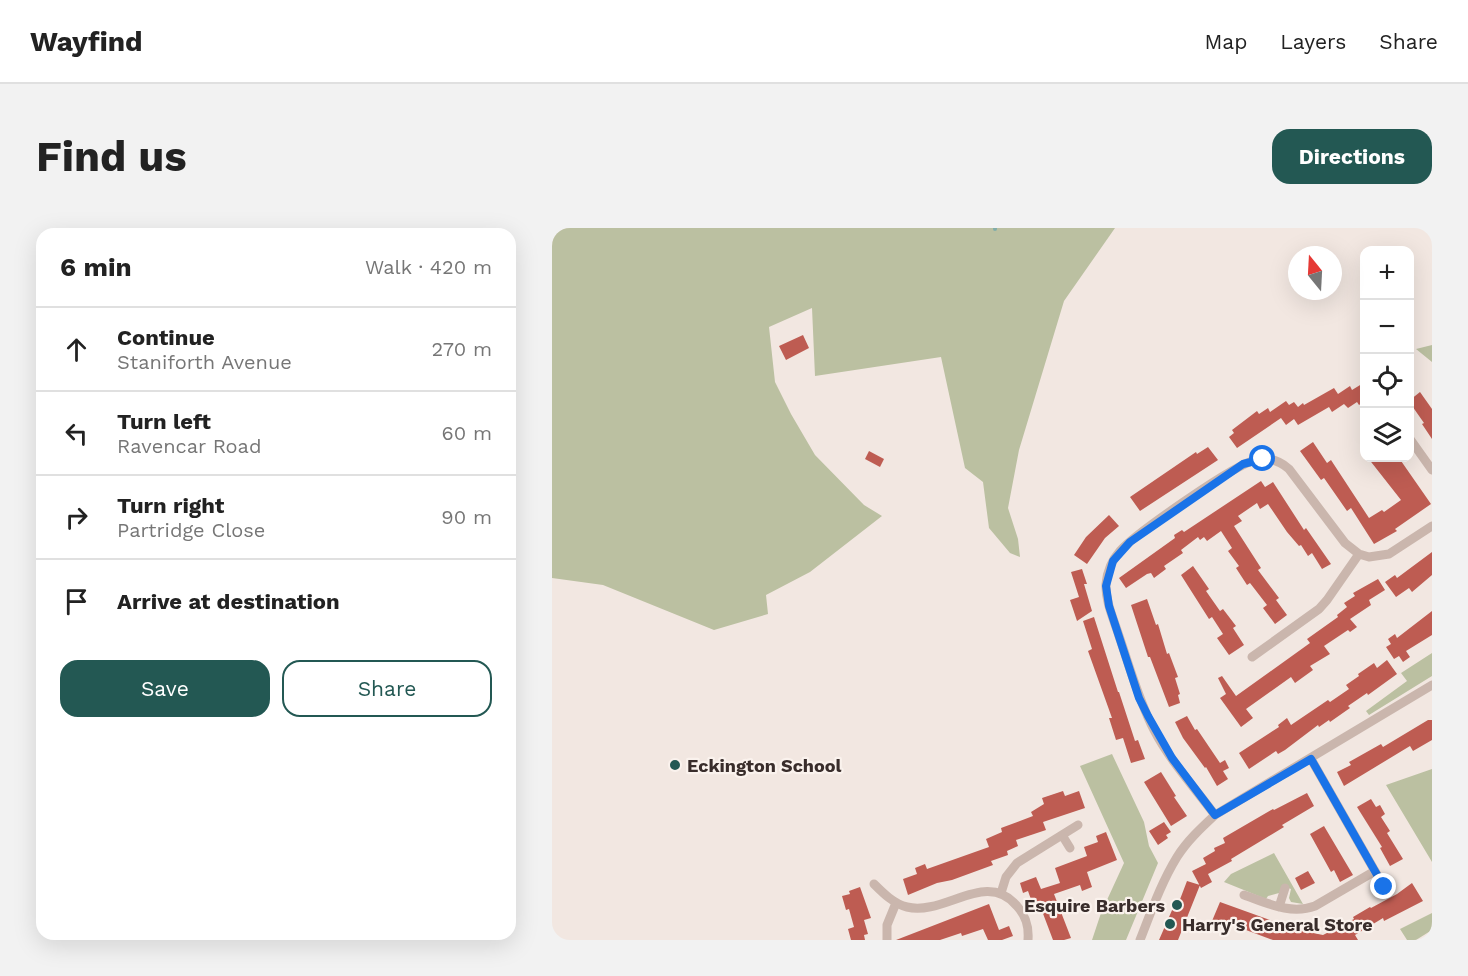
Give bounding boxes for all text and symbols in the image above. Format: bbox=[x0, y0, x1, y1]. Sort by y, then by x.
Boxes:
text: Wayfind bbox=[30, 25, 143, 58]
text: Map bbox=[1204, 29, 1247, 54]
text: Layers bbox=[1280, 29, 1346, 54]
text: Share bbox=[1379, 29, 1438, 54]
button: Directions bbox=[1272, 129, 1432, 184]
text: Find us bbox=[36, 132, 187, 181]
north arrow bbox=[1288, 246, 1342, 300]
map controls bbox=[1360, 246, 1414, 462]
button: + bbox=[1360, 246, 1414, 300]
text: 6 min bbox=[60, 252, 132, 282]
text: Walk · 420 m bbox=[365, 255, 492, 279]
button: − bbox=[1360, 300, 1414, 354]
text: Continue bbox=[117, 325, 215, 350]
icon: ahead bbox=[60, 333, 93, 366]
text: 270 m bbox=[432, 337, 492, 361]
text: Staniforth Avenue bbox=[117, 350, 292, 374]
button: locate bbox=[1360, 354, 1414, 408]
button: layers bbox=[1360, 408, 1414, 462]
text: Turn left bbox=[117, 409, 211, 434]
icon: left bbox=[60, 417, 93, 450]
text: 60 m bbox=[442, 421, 492, 445]
text: Ravencar Road bbox=[117, 434, 261, 458]
route start bbox=[1249, 445, 1275, 471]
text: Turn right bbox=[117, 493, 224, 518]
icon: right bbox=[60, 501, 93, 534]
text: 90 m bbox=[441, 505, 492, 529]
text: Partridge Close bbox=[117, 518, 265, 542]
icon: arrive bbox=[60, 585, 93, 618]
text: Arrive at destination bbox=[117, 589, 340, 614]
button: Save bbox=[60, 660, 270, 717]
button: Share bbox=[282, 660, 492, 717]
place label: Eckington School bbox=[687, 755, 842, 776]
marker: Eckington School bbox=[668, 758, 682, 772]
route end bbox=[1370, 873, 1396, 899]
place label: Esquire Barbers bbox=[1024, 895, 1165, 916]
marker: Esquire Barbers bbox=[1170, 898, 1184, 912]
place label: Harry's General Store bbox=[1182, 914, 1373, 935]
marker: Harry's General Store bbox=[1163, 917, 1177, 931]

